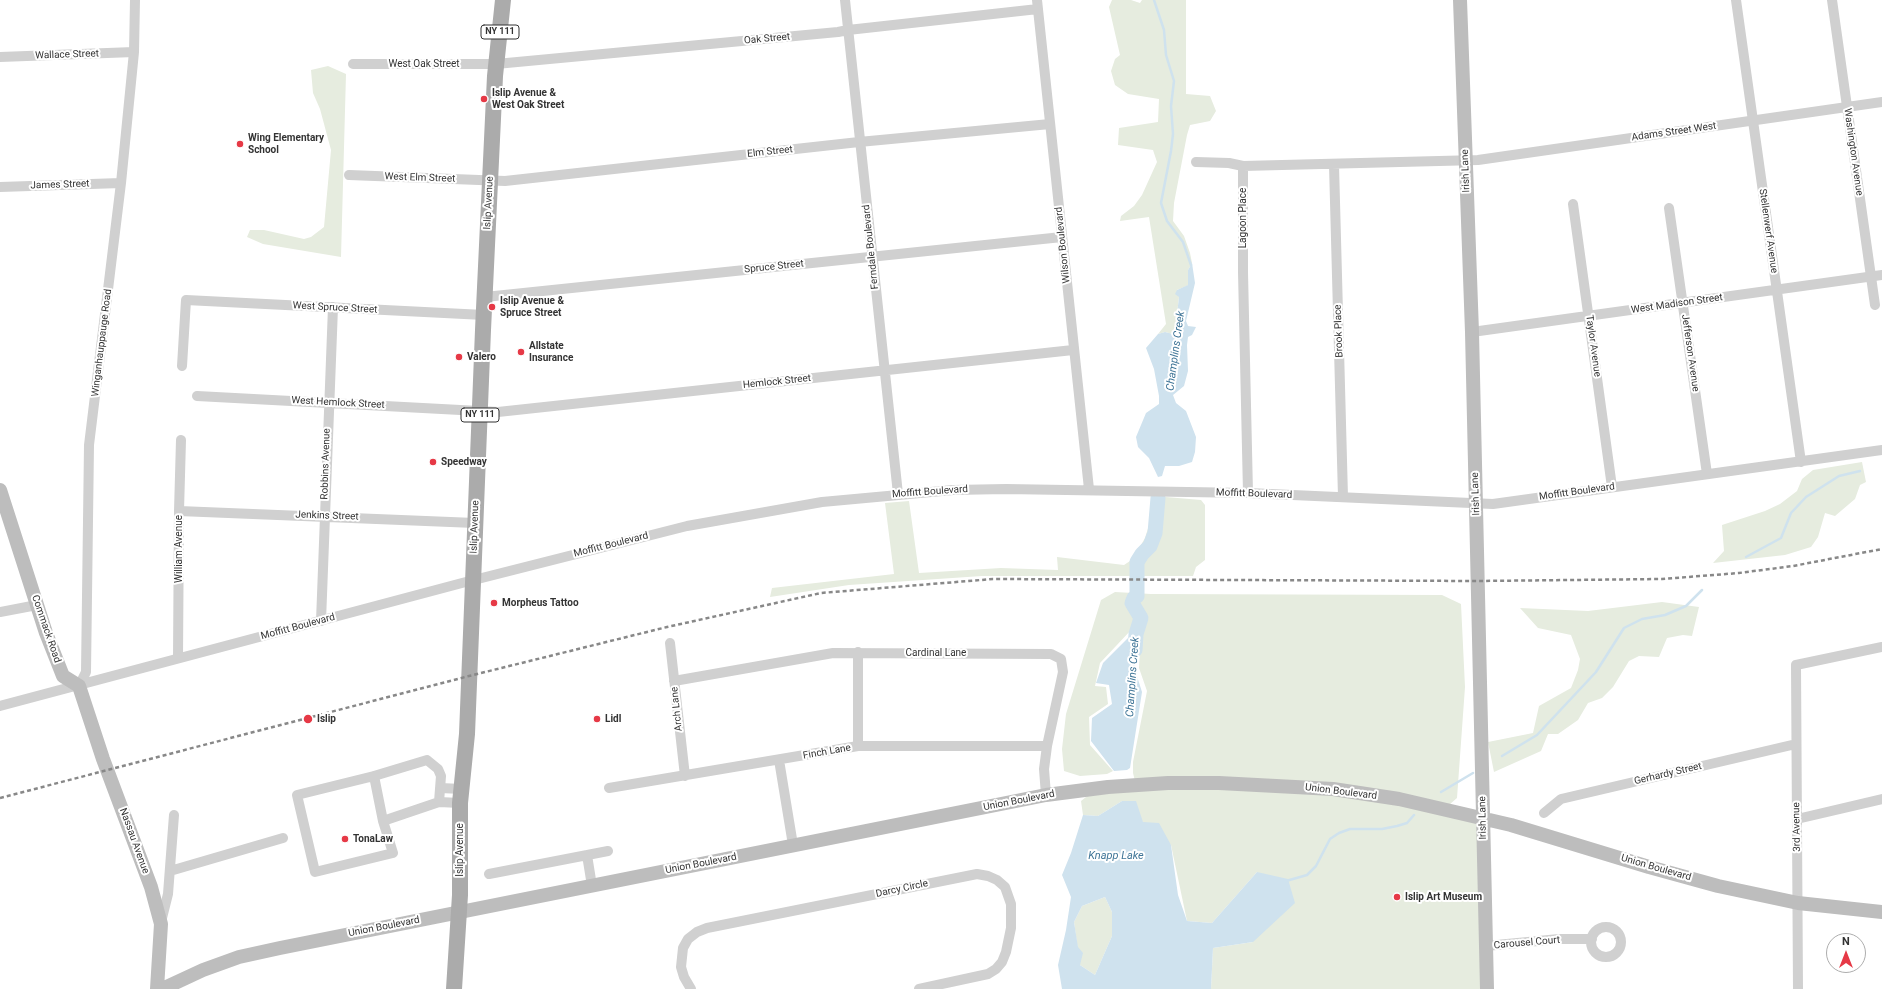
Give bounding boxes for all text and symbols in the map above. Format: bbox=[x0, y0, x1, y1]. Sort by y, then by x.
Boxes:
road number: NY 111 bbox=[481, 25, 519, 39]
street label: Oak Street bbox=[743, 31, 791, 47]
street label: Wallace Street bbox=[35, 48, 99, 62]
street label: West Oak Street bbox=[388, 58, 460, 70]
place label: Islip Avenue & West Oak Street bbox=[492, 87, 564, 110]
marker: Islip Avenue & West Oak Street bbox=[479, 94, 489, 104]
street label: Washington Avenue bbox=[1841, 108, 1865, 196]
street label: Adams Street West bbox=[1631, 120, 1717, 144]
place label: Wing Elementary School bbox=[248, 132, 324, 156]
marker: Wing Elementary School bbox=[235, 139, 245, 149]
street label: Elm Street bbox=[747, 144, 793, 160]
street label: Irish Lane bbox=[1459, 149, 1473, 193]
street label: West Elm Street bbox=[384, 171, 456, 185]
street label: Islip Avenue bbox=[482, 176, 496, 230]
street label: James Street bbox=[30, 178, 90, 192]
street label: Lagoon Place bbox=[1237, 188, 1249, 248]
street label: Stellenwerf Avenue bbox=[1756, 188, 1780, 274]
street label: Ferndale Boulevard bbox=[861, 204, 881, 290]
street label: Wilson Boulevard bbox=[1053, 206, 1073, 284]
street label: Spruce Street bbox=[744, 258, 804, 276]
street label: Winganhauppauge Road bbox=[89, 288, 115, 398]
street label: West Madison Street bbox=[1630, 292, 1724, 316]
place label: Islip Avenue & Spruce Street bbox=[500, 295, 564, 318]
street label: West Spruce Street bbox=[292, 300, 378, 316]
marker: Islip Avenue & Spruce Street bbox=[487, 302, 497, 312]
street label: Brook Place bbox=[1332, 304, 1346, 358]
water label: Champlins Creek bbox=[1164, 310, 1188, 392]
street label: Taylor Avenue bbox=[1583, 314, 1603, 378]
street label: Jefferson Avenue bbox=[1679, 314, 1701, 392]
place label: Allstate Insurance bbox=[529, 340, 573, 364]
marker: Allstate Insurance bbox=[516, 347, 526, 357]
place label: Valero bbox=[467, 351, 496, 363]
marker: Valero bbox=[454, 352, 464, 362]
street label: Hemlock Street bbox=[742, 372, 812, 392]
street label: West Hemlock Street bbox=[291, 395, 385, 411]
road number: NY 111 bbox=[461, 408, 499, 422]
street label: Robbins Avenue bbox=[319, 428, 333, 500]
place label: Speedway bbox=[441, 456, 487, 468]
marker: Speedway bbox=[428, 457, 438, 467]
street label: Irish Lane bbox=[1469, 472, 1483, 516]
street label: Moffitt Boulevard bbox=[1538, 481, 1616, 503]
street label: Moffitt Boulevard bbox=[892, 483, 968, 501]
street label: Moffitt Boulevard bbox=[1216, 487, 1292, 501]
street label: Islip Avenue bbox=[468, 500, 482, 554]
street label: Jenkins Street bbox=[295, 509, 359, 523]
street label: William Avenue bbox=[173, 515, 185, 583]
street label: Moffitt Boulevard bbox=[573, 530, 649, 560]
street label: Commack Road bbox=[29, 594, 63, 664]
place label: Morpheus Tattoo bbox=[502, 597, 579, 609]
marker: Morpheus Tattoo bbox=[489, 598, 499, 608]
street label: Moffitt Boulevard bbox=[260, 611, 336, 643]
water label: Champlins Creek bbox=[1124, 636, 1142, 718]
street label: Cardinal Lane bbox=[906, 647, 966, 659]
street label: Arch Lane bbox=[669, 686, 685, 732]
marker: Islip bbox=[302, 713, 314, 725]
place label: Islip bbox=[317, 713, 336, 725]
place label: Lidl bbox=[605, 713, 621, 725]
marker: Lidl bbox=[592, 714, 602, 724]
street label: Finch Lane bbox=[802, 742, 852, 762]
street label: Gerhardy Street bbox=[1633, 760, 1703, 788]
street label: Union Boulevard bbox=[1304, 782, 1378, 802]
street label: Union Boulevard bbox=[982, 788, 1056, 814]
street label: Irish Lane bbox=[1477, 796, 1489, 840]
street label: 3rd Avenue bbox=[1791, 802, 1803, 852]
street label: Nassau Avenue bbox=[117, 807, 151, 875]
street label: Islip Avenue bbox=[454, 823, 466, 877]
place label: TonaLaw bbox=[353, 833, 393, 845]
marker: TonaLaw bbox=[340, 834, 350, 844]
water label: Knapp Lake bbox=[1088, 849, 1144, 863]
street label: Union Boulevard bbox=[664, 851, 738, 877]
street label: Union Boulevard bbox=[1620, 852, 1692, 884]
street label: Darcy Circle bbox=[875, 878, 929, 900]
place label: Islip Art Museum bbox=[1405, 891, 1482, 903]
marker: Islip Art Museum bbox=[1392, 892, 1402, 902]
street label: Union Boulevard bbox=[347, 914, 421, 940]
north arrow bbox=[1826, 933, 1866, 973]
street label: Carousel Court bbox=[1493, 934, 1561, 952]
text: N bbox=[1842, 935, 1850, 948]

